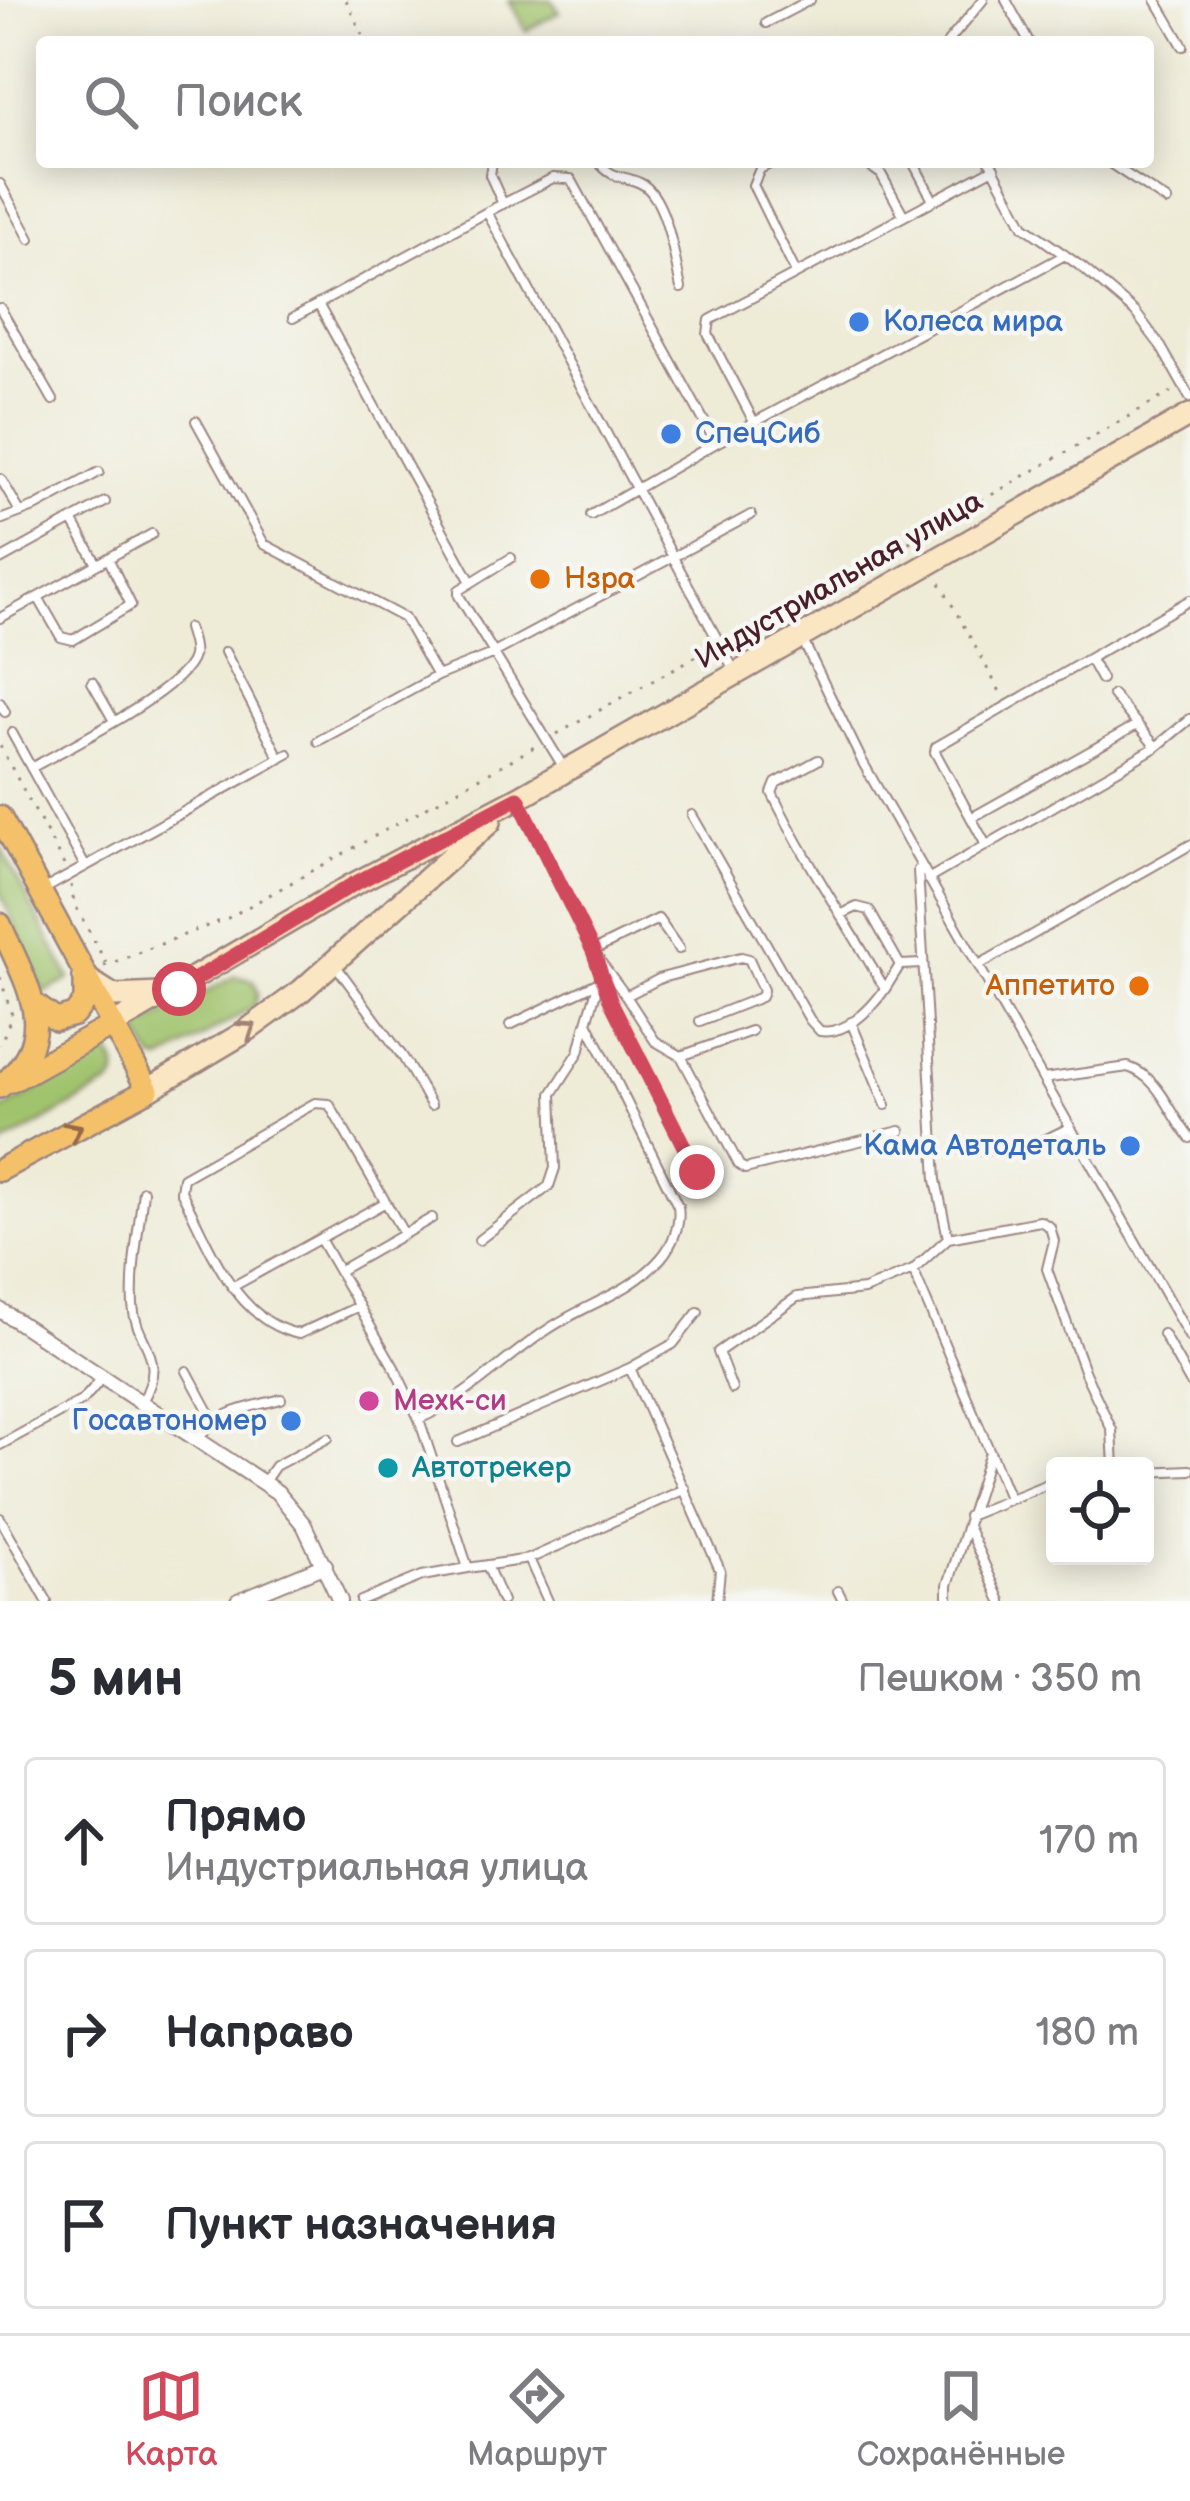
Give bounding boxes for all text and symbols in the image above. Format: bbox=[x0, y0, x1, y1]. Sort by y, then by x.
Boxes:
search box bbox=[36, 36, 1154, 168]
icon: search bbox=[78, 69, 144, 135]
text: Поиск bbox=[174, 75, 302, 130]
place label: Колеса мира bbox=[883, 304, 1063, 340]
marker: Колеса мира bbox=[846, 309, 872, 335]
place label: СпецСиб bbox=[695, 416, 821, 452]
marker: СпецСиб bbox=[658, 421, 684, 447]
street label: Индустриальная улица bbox=[689, 483, 989, 677]
place label: Нзра bbox=[564, 561, 636, 597]
marker: Нзра bbox=[527, 566, 553, 592]
route start bbox=[152, 962, 206, 1016]
place label: Аппетито bbox=[985, 968, 1115, 1004]
marker: Аппетито bbox=[1126, 973, 1152, 999]
one-way arrow bbox=[234, 1022, 256, 1044]
one-way arrow bbox=[61, 1121, 82, 1144]
place label: Кама Автодеталь bbox=[863, 1128, 1106, 1164]
marker: Кама Автодеталь bbox=[1117, 1133, 1143, 1159]
route end bbox=[670, 1145, 724, 1199]
place label: Мехк-си bbox=[393, 1383, 507, 1419]
marker: Мехк-си bbox=[356, 1388, 382, 1414]
place label: Госавтономер bbox=[72, 1403, 267, 1439]
marker: Госавтономер bbox=[278, 1408, 304, 1434]
place label: Автотрекер bbox=[411, 1450, 572, 1486]
marker: Автотрекер bbox=[375, 1455, 401, 1481]
map controls bbox=[1046, 1457, 1154, 1565]
button: locate bbox=[1046, 1457, 1154, 1565]
text: 5 мин bbox=[48, 1649, 183, 1710]
text: Пешком · 350 m bbox=[857, 1656, 1142, 1703]
text: Прямо bbox=[165, 1790, 306, 1845]
icon: ahead bbox=[51, 1808, 117, 1874]
text: 170 m bbox=[1039, 1818, 1139, 1865]
text: Индустриальная улица bbox=[165, 1845, 588, 1892]
icon: right bbox=[51, 2000, 117, 2066]
text: Направо bbox=[165, 2006, 354, 2061]
text: 180 m bbox=[1035, 2010, 1139, 2057]
icon: arrive bbox=[51, 2192, 117, 2258]
text: Пункт назначения bbox=[165, 2198, 557, 2253]
tab: Карта bbox=[125, 2363, 218, 2475]
tab: Маршрут bbox=[467, 2363, 607, 2475]
tab: Сохранённые bbox=[857, 2363, 1065, 2475]

